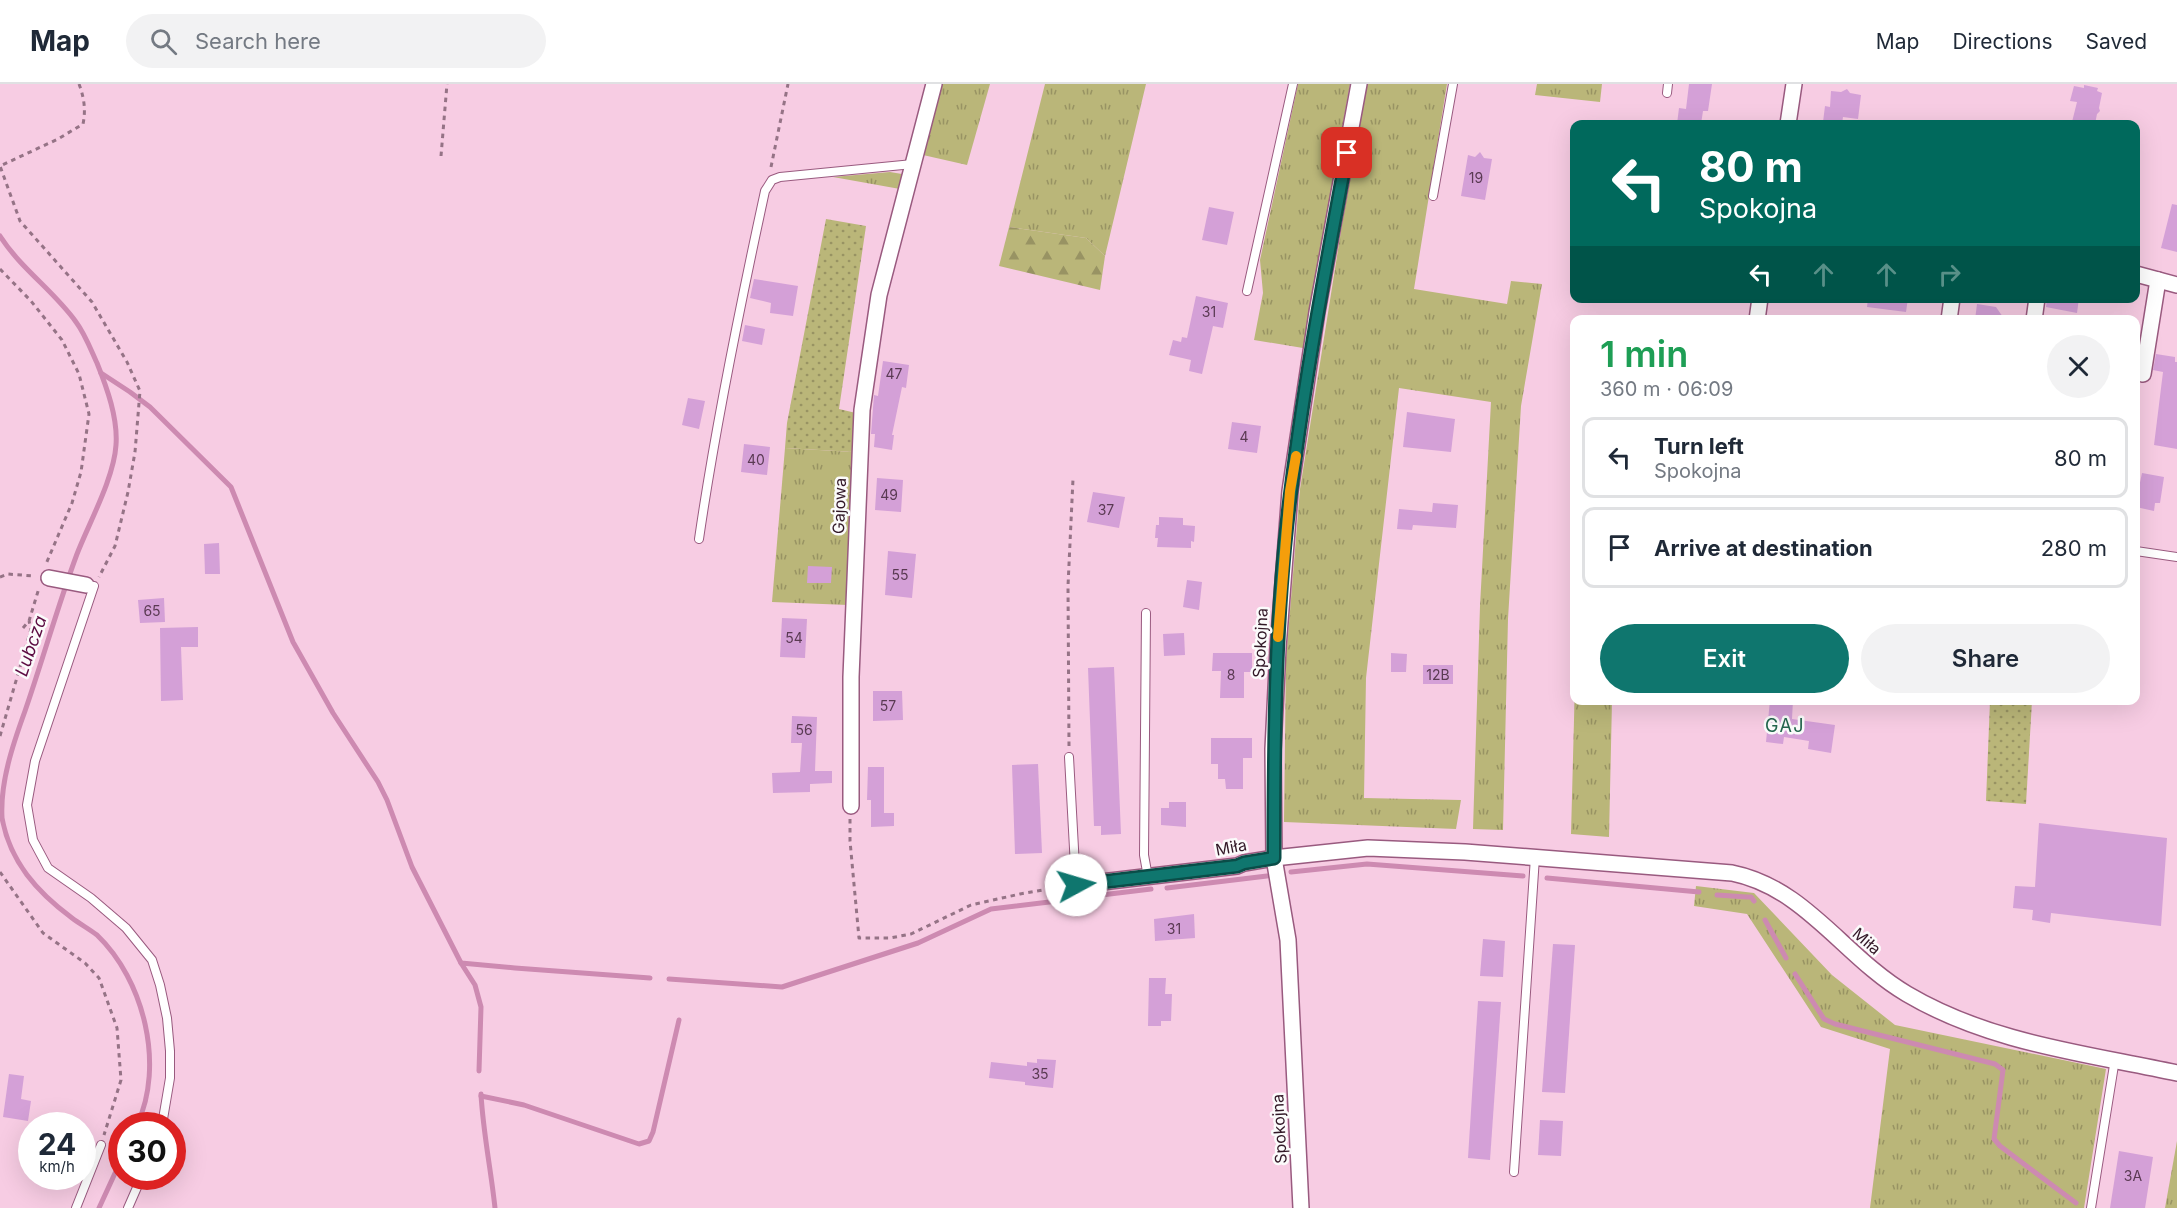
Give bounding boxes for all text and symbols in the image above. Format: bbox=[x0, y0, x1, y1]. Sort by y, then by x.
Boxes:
search box bbox=[126, 14, 546, 68]
text: Map bbox=[30, 24, 90, 58]
icon: search bbox=[147, 25, 180, 58]
text: Search here bbox=[195, 28, 321, 54]
text: Map bbox=[1876, 29, 1919, 54]
text: Directions bbox=[1952, 29, 2053, 54]
text: Saved bbox=[2086, 29, 2147, 54]
pin bbox=[1321, 127, 1372, 178]
icon: arrive bbox=[1330, 136, 1363, 169]
text: 80 m bbox=[1699, 141, 1803, 192]
icon: left bbox=[1600, 144, 1678, 222]
house number: 19 bbox=[1469, 169, 1483, 186]
text: Spokojna bbox=[1699, 192, 1817, 225]
icon: left bbox=[1744, 258, 1777, 291]
icon: ahead bbox=[1807, 258, 1840, 291]
icon: ahead bbox=[1870, 258, 1903, 291]
icon: right bbox=[1933, 258, 1966, 291]
house number: 31 bbox=[1202, 303, 1216, 320]
text: 1 min bbox=[1600, 332, 1688, 376]
button: close bbox=[2047, 335, 2110, 398]
house number: 47 bbox=[886, 365, 903, 382]
text: 360 m · 06:09 bbox=[1600, 377, 1733, 401]
house number: 4 bbox=[1239, 428, 1249, 445]
text: Turn left bbox=[1654, 433, 1744, 459]
icon: left bbox=[1603, 441, 1636, 474]
text: 80 m bbox=[2054, 445, 2107, 471]
house number: 40 bbox=[747, 451, 765, 468]
text: Spokojna bbox=[1654, 459, 1741, 483]
street label: Gajowa bbox=[828, 478, 850, 534]
house number: 49 bbox=[880, 486, 898, 503]
house number: 37 bbox=[1098, 501, 1114, 518]
icon: arrive bbox=[1603, 531, 1636, 564]
text: Arrive at destination bbox=[1654, 535, 1873, 561]
text: 280 m bbox=[2041, 535, 2107, 561]
house number: 55 bbox=[891, 566, 909, 583]
house number: 65 bbox=[143, 602, 161, 619]
street label: Spokojna bbox=[1248, 608, 1272, 678]
water label: Lubcza bbox=[10, 613, 51, 679]
button: Exit bbox=[1600, 624, 1849, 693]
button: Share bbox=[1861, 624, 2110, 693]
house number: 54 bbox=[785, 629, 803, 646]
house number: 8 bbox=[1227, 666, 1235, 683]
house number: 12B bbox=[1426, 666, 1450, 683]
house number: 57 bbox=[880, 697, 896, 714]
district label: GAJ bbox=[1765, 715, 1805, 736]
house number: 56 bbox=[795, 721, 813, 738]
street label: Miła bbox=[1214, 834, 1248, 860]
position arrow bbox=[1044, 853, 1108, 917]
house number: 31 bbox=[1167, 920, 1181, 937]
street label: Miła bbox=[1849, 923, 1885, 959]
house number: 35 bbox=[1031, 1065, 1049, 1082]
street label: Spokojna bbox=[1267, 1094, 1291, 1164]
speed limit sign: 30 bbox=[108, 1112, 186, 1190]
text: 24 bbox=[38, 1126, 76, 1162]
text: km/h bbox=[39, 1157, 75, 1176]
house number: 3A bbox=[2124, 1167, 2142, 1184]

